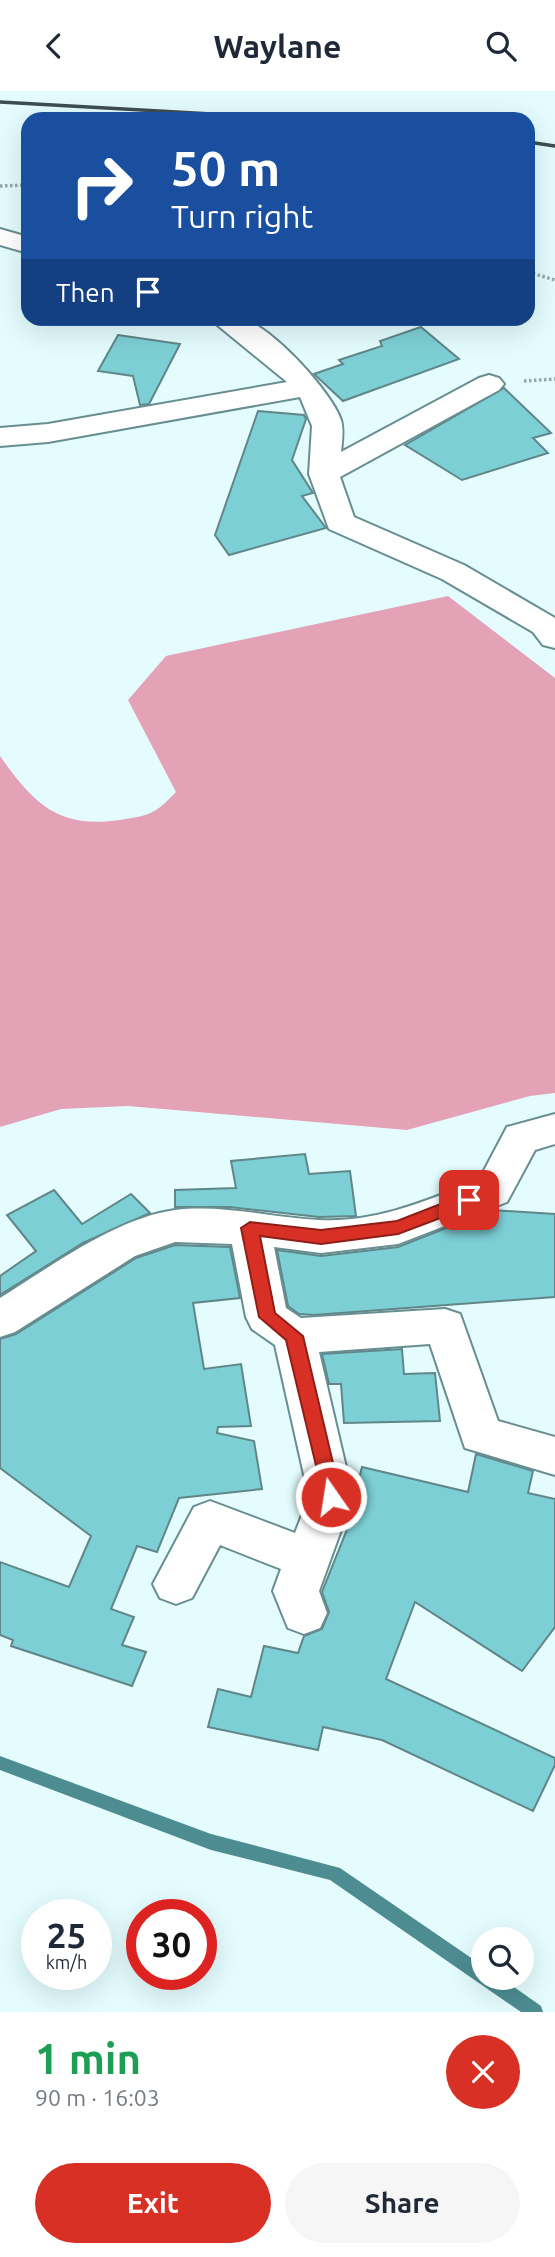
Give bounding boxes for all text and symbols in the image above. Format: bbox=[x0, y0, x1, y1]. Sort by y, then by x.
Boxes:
icon: back bbox=[35, 27, 73, 65]
icon: search bbox=[482, 27, 520, 65]
text: Waylane bbox=[214, 28, 341, 64]
icon: right bbox=[56, 140, 147, 231]
text: 50 m bbox=[171, 140, 280, 195]
text: Turn right bbox=[171, 198, 313, 234]
icon: arrive bbox=[129, 273, 167, 311]
text: Then bbox=[56, 278, 115, 307]
pin bbox=[439, 1170, 499, 1230]
icon: arrive bbox=[450, 1181, 488, 1219]
position arrow bbox=[294, 1460, 368, 1534]
speed limit sign: 30 bbox=[126, 1899, 217, 1990]
text: 25 bbox=[47, 1915, 86, 1955]
map controls bbox=[471, 1927, 534, 1990]
button: search bbox=[471, 1927, 534, 1990]
text: km/h bbox=[46, 1952, 87, 1972]
text: 1 min bbox=[35, 2035, 141, 2082]
button: close bbox=[446, 2035, 520, 2109]
text: 90 m · 16:03 bbox=[35, 2085, 160, 2110]
button: Exit bbox=[35, 2163, 271, 2243]
button: Share bbox=[285, 2163, 520, 2243]

